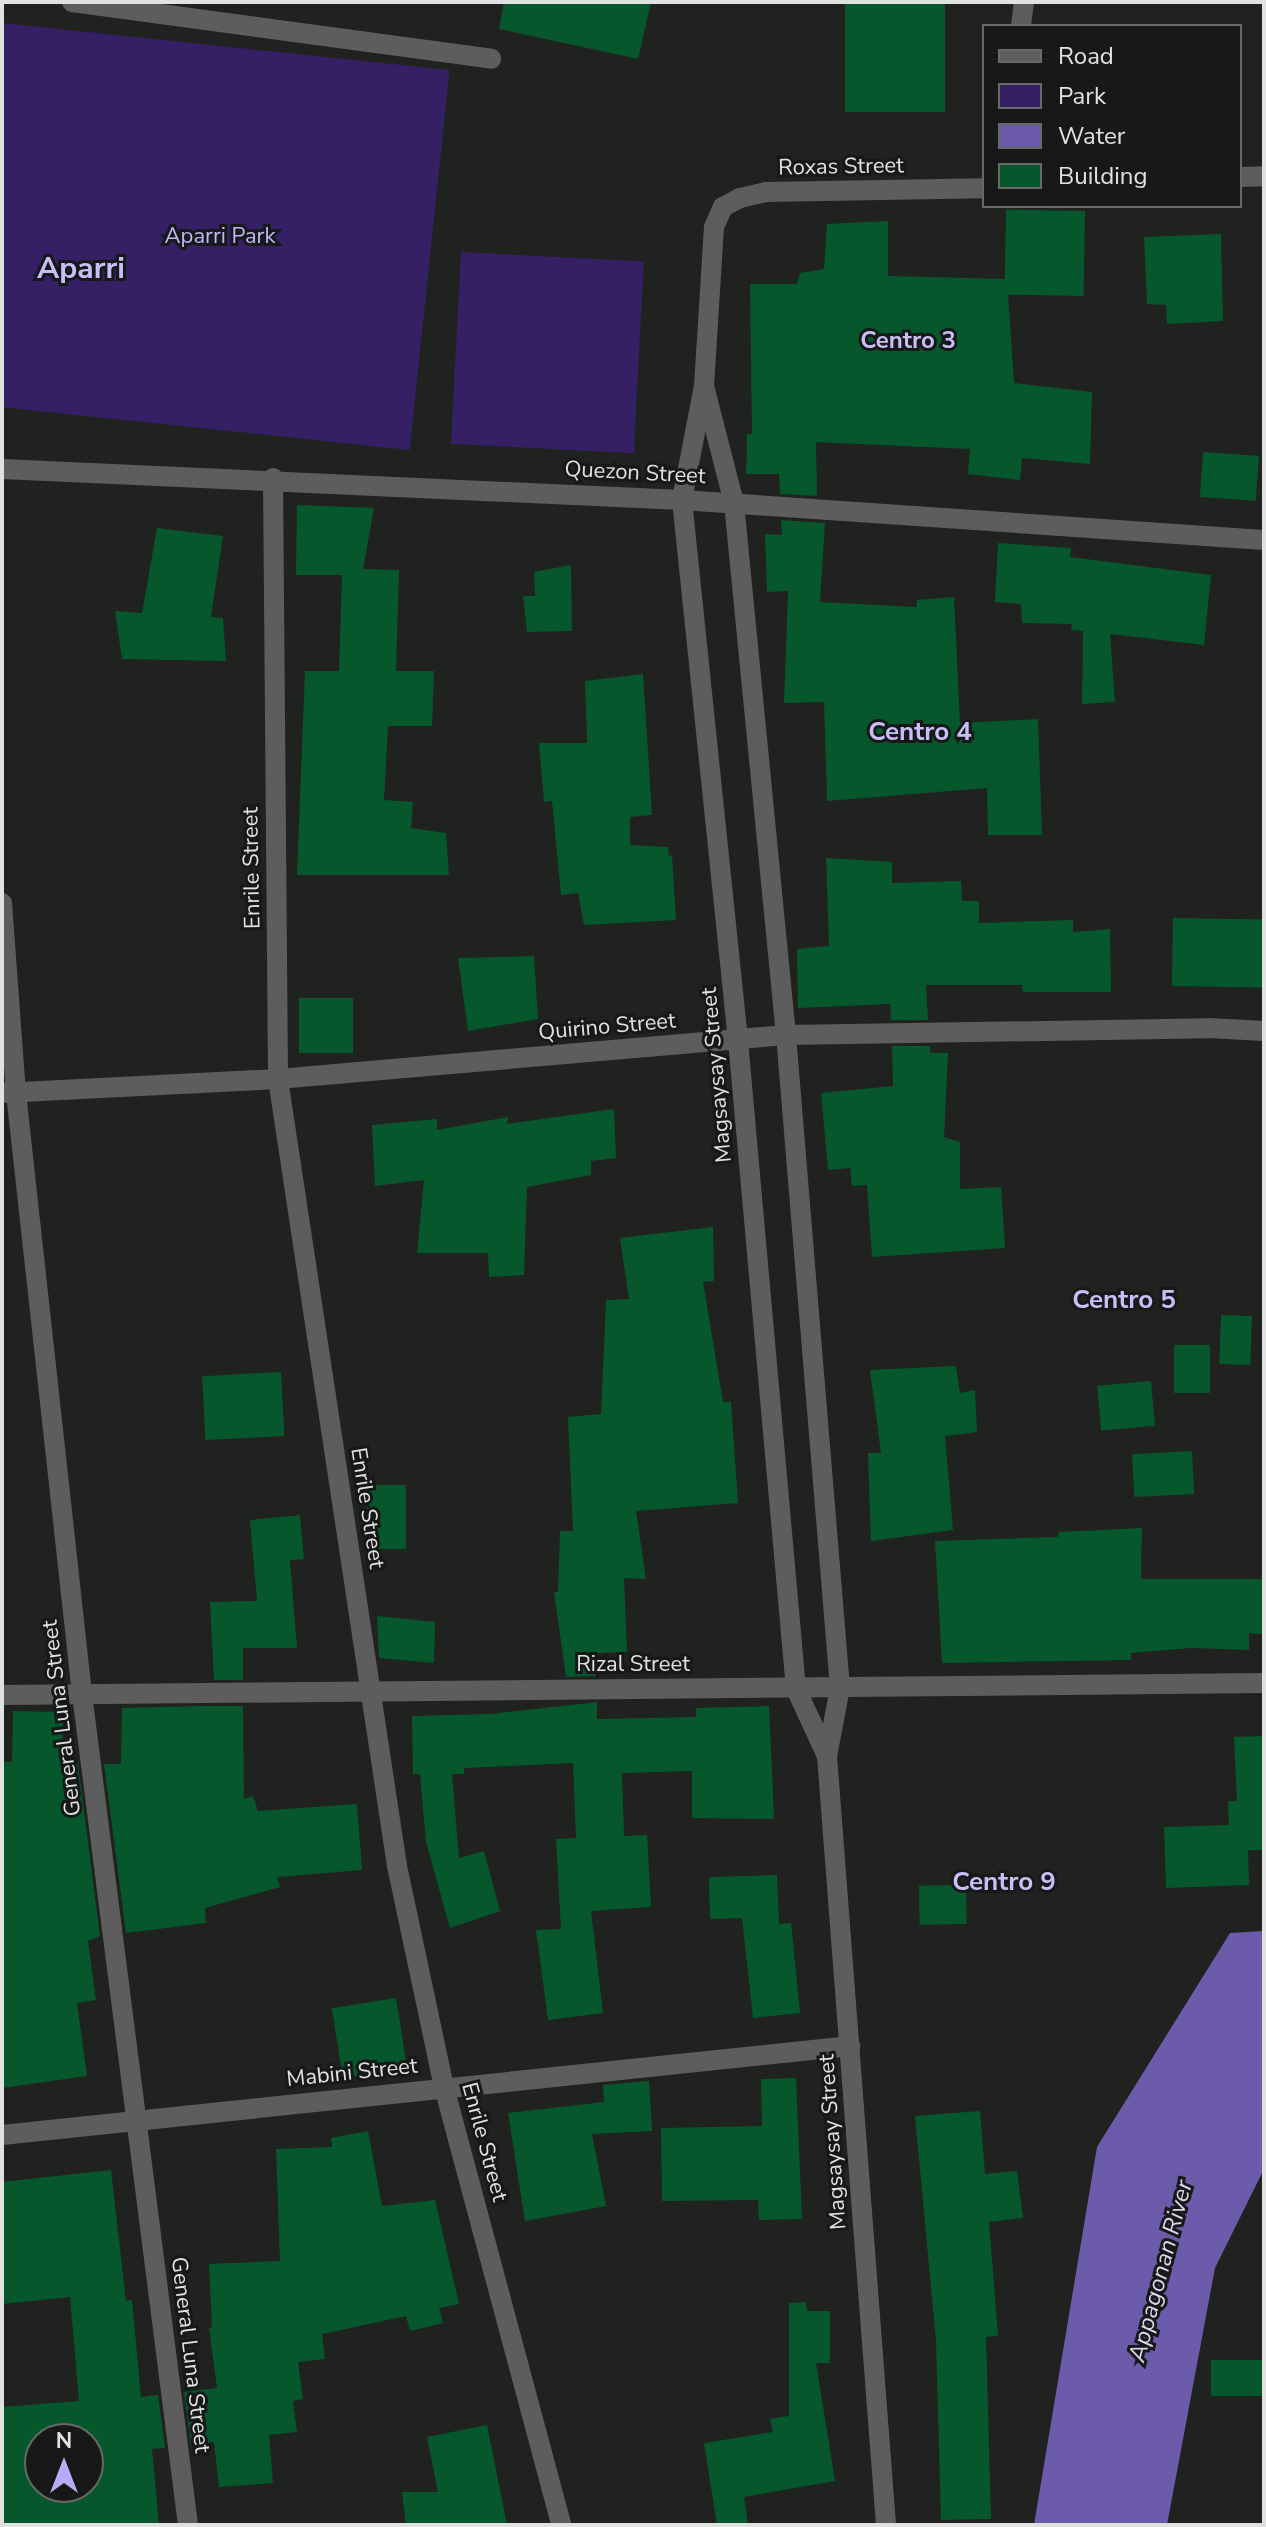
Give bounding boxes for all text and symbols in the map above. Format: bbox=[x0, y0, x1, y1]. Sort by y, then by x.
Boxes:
legend bbox=[982, 24, 1242, 208]
text: Road bbox=[1058, 40, 1114, 72]
text: Park bbox=[1058, 80, 1106, 112]
text: Water bbox=[1058, 120, 1125, 152]
street label: Roxas Street bbox=[778, 153, 904, 181]
text: Building bbox=[1058, 160, 1148, 192]
park label: Aparri Park bbox=[165, 224, 275, 250]
district label: Aparri bbox=[37, 251, 125, 287]
district label: Centro 3 bbox=[860, 327, 956, 355]
street label: Quezon Street bbox=[564, 456, 706, 490]
district label: Centro 4 bbox=[868, 716, 972, 748]
street label: Enrile Street bbox=[238, 807, 266, 929]
street label: Magsaysay Street bbox=[696, 986, 738, 1164]
street label: Quirino Street bbox=[537, 1008, 677, 1046]
district label: Centro 5 bbox=[1072, 1284, 1176, 1316]
street label: Enrile Street bbox=[344, 1446, 390, 1570]
street label: General Luna Street bbox=[37, 1618, 87, 1818]
street label: Rizal Street bbox=[576, 1652, 690, 1678]
district label: Centro 9 bbox=[952, 1866, 1056, 1898]
street label: Mabini Street bbox=[285, 2053, 419, 2093]
street label: Magsaysay Street bbox=[814, 2053, 852, 2231]
street label: Enrile Street bbox=[455, 2080, 513, 2204]
water label: Appagonan River bbox=[1123, 2177, 1199, 2365]
street label: General Luna Street bbox=[165, 2255, 215, 2455]
north arrow bbox=[24, 2423, 104, 2503]
text: N bbox=[56, 2426, 72, 2456]

